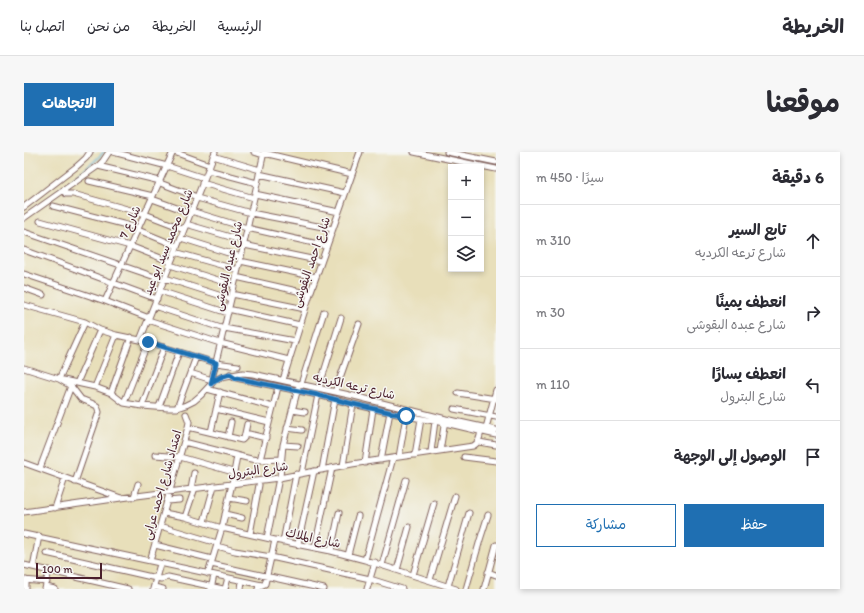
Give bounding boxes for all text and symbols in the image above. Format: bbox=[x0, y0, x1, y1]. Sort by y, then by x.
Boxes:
text: الخريطة bbox=[782, 15, 844, 38]
text: اتصل بنا bbox=[20, 18, 65, 35]
text: من نحن bbox=[87, 18, 130, 35]
text: الخريطة bbox=[152, 18, 196, 35]
text: الرئيسية bbox=[218, 18, 262, 35]
button: الاتجاهات bbox=[24, 83, 114, 126]
text: موقعنا bbox=[766, 85, 840, 119]
map controls bbox=[448, 164, 484, 272]
button: + bbox=[448, 164, 484, 200]
text: 6 دقيقة bbox=[772, 167, 824, 187]
text: سيرًا · 450 m bbox=[536, 170, 604, 185]
street label: شارع محمد سيد ابو عيد bbox=[140, 187, 198, 298]
button: − bbox=[448, 200, 484, 236]
street label: شارع 7 bbox=[116, 203, 145, 241]
street label: شارع احمد البقوشى bbox=[289, 215, 335, 310]
street label: شارع عبده البقوشى bbox=[211, 220, 247, 313]
text: تابع السير bbox=[729, 221, 786, 239]
icon: ahead bbox=[802, 230, 824, 252]
text: 310 m bbox=[536, 233, 571, 248]
button: layers bbox=[448, 236, 484, 272]
text: شارع ترعه الكرديه bbox=[695, 245, 786, 260]
text: انعطف يمينًا bbox=[716, 293, 786, 311]
icon: right bbox=[802, 302, 824, 324]
text: 30 m bbox=[536, 305, 565, 320]
text: شارع عبده البقوشى bbox=[686, 317, 786, 332]
route end bbox=[139, 333, 157, 351]
text: انعطف يسارًا bbox=[712, 365, 786, 383]
street label: شارع ترعه الكرديه bbox=[311, 370, 396, 404]
icon: left bbox=[802, 374, 824, 396]
text: 110 m bbox=[536, 377, 570, 392]
text: شارع البترول bbox=[720, 389, 786, 404]
route start bbox=[397, 407, 415, 425]
street label: امتداد شارع احمد عرابى bbox=[140, 428, 186, 542]
icon: arrive bbox=[802, 446, 824, 468]
text: الوصول إلى الوجهة bbox=[674, 447, 786, 465]
street label: شارع البترول bbox=[227, 459, 289, 483]
button: مشاركة bbox=[536, 504, 676, 547]
button: حفظ bbox=[684, 504, 824, 547]
street label: شارع الملاك bbox=[284, 525, 342, 553]
scale bar bbox=[36, 561, 102, 580]
text: 100 m bbox=[42, 563, 72, 576]

